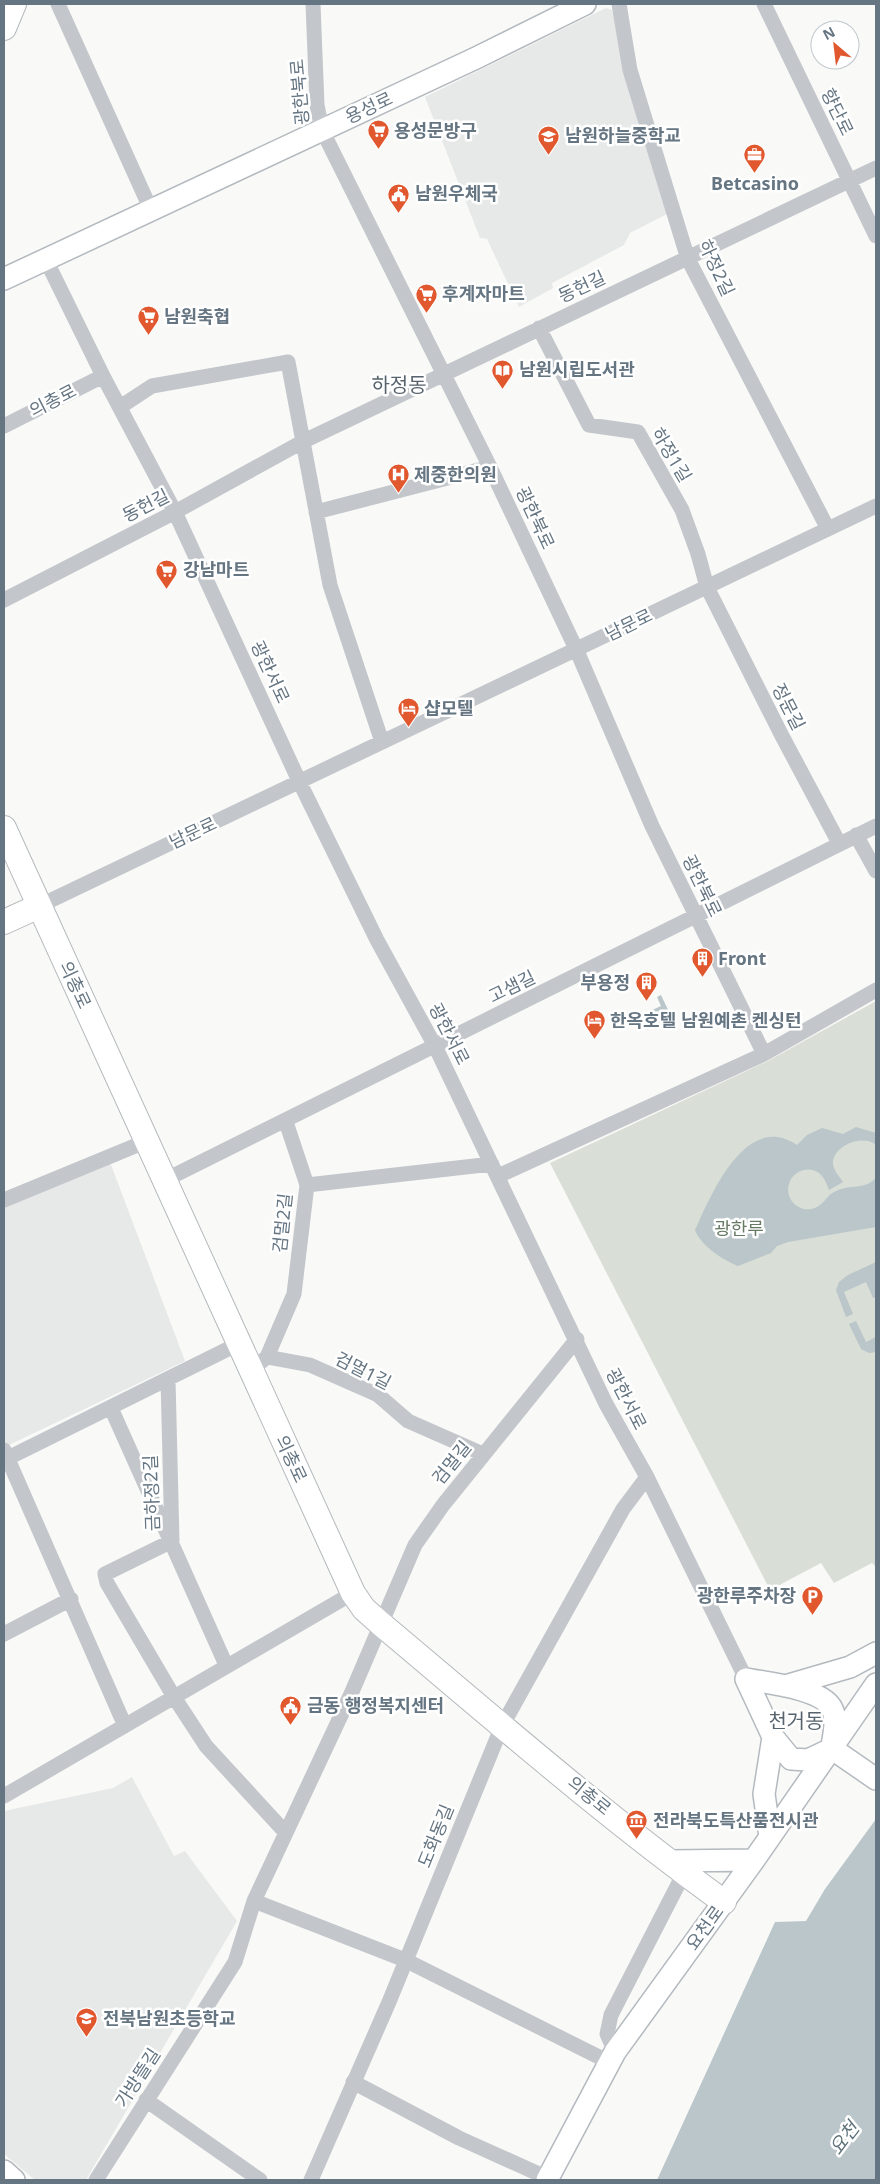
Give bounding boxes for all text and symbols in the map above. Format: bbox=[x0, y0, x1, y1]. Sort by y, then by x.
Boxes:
north arrow bbox=[810, 20, 860, 70]
text: N bbox=[819, 22, 838, 44]
street label: 광한북로 bbox=[284, 58, 314, 126]
street label: 향단로 bbox=[816, 84, 860, 139]
street label: 용성로 bbox=[341, 86, 396, 128]
place label: 용성문방구 bbox=[394, 118, 477, 142]
supermarket icon: 용성문방구 bbox=[366, 119, 390, 150]
place label: 남원하늘중학교 bbox=[565, 123, 681, 147]
school or university icon: 남원하늘중학교 bbox=[537, 124, 561, 155]
office icon: Betcasino bbox=[743, 142, 767, 173]
place label: Betcasino bbox=[711, 171, 799, 195]
place label: 남원우체국 bbox=[415, 181, 498, 205]
public building icon: 남원우체국 bbox=[387, 182, 411, 213]
street label: 하정2길 bbox=[693, 235, 740, 300]
street label: 동헌길 bbox=[554, 265, 609, 307]
place label: 후계자마트 bbox=[442, 281, 525, 305]
supermarket icon: 후계자마트 bbox=[414, 282, 438, 313]
place label: 남원축협 bbox=[164, 304, 230, 328]
supermarket icon: 남원축협 bbox=[136, 305, 160, 336]
place label: 남원시립도서관 bbox=[519, 357, 635, 381]
library icon: 남원시립도서관 bbox=[491, 358, 515, 389]
district label: 하정동 bbox=[371, 371, 427, 398]
street label: 의총로 bbox=[25, 378, 80, 422]
street label: 하정1길 bbox=[646, 423, 698, 486]
place label: 제중한의원 bbox=[414, 462, 497, 486]
hospital icon: 제중한의원 bbox=[386, 463, 410, 494]
street label: 광한북로 bbox=[511, 482, 561, 553]
street label: 동헌길 bbox=[118, 483, 173, 527]
place label: 강남마트 bbox=[183, 557, 249, 581]
supermarket icon: 강남마트 bbox=[155, 558, 179, 589]
street label: 남문로 bbox=[601, 602, 656, 646]
street label: 광한서로 bbox=[246, 636, 296, 707]
street label: 정문길 bbox=[767, 679, 811, 734]
place label: 샵모텔 bbox=[424, 696, 474, 720]
hotel icon: 샵모텔 bbox=[396, 697, 420, 728]
street label: 남문로 bbox=[165, 811, 220, 853]
street label: 광한북로 bbox=[678, 851, 728, 921]
place label: Front bbox=[718, 946, 767, 970]
building icon: Front bbox=[690, 947, 714, 978]
street label: 의총로 bbox=[55, 957, 97, 1012]
street label: 고샘길 bbox=[484, 964, 539, 1008]
place label: 부용정 bbox=[580, 970, 630, 994]
building icon: 부용정 bbox=[634, 971, 658, 1002]
street label: 광한서로 bbox=[424, 999, 476, 1069]
place label: 한옥호텔 남원예촌 켄싱턴 bbox=[610, 1008, 802, 1032]
hotel icon: 한옥호텔 남원예촌 켄싱턴 bbox=[582, 1009, 606, 1040]
street label: 검멀2길 bbox=[267, 1192, 297, 1254]
park label: 광한루 bbox=[714, 1216, 764, 1240]
street label: 검멀1길 bbox=[331, 1346, 396, 1394]
street label: 광한서로 bbox=[601, 1364, 653, 1434]
street label: 의총로 bbox=[271, 1431, 313, 1486]
street label: 검멀길 bbox=[426, 1436, 476, 1489]
street label: 금하정2길 bbox=[138, 1454, 164, 1532]
place label: 광한루주차장 bbox=[697, 1583, 796, 1607]
parking icon: 광한루주차장 bbox=[800, 1584, 824, 1615]
place label: 금동 행정복지센터 bbox=[307, 1693, 444, 1717]
public building icon: 금동 행정복지센터 bbox=[279, 1694, 303, 1725]
district label: 천거동 bbox=[768, 1707, 824, 1734]
street label: 의총로 bbox=[563, 1770, 616, 1820]
street label: 도화동길 bbox=[412, 1800, 459, 1871]
place label: 전라북도특산품전시관 bbox=[653, 1808, 819, 1832]
museum icon: 전라북도특산품전시관 bbox=[625, 1809, 649, 1840]
street label: 요천로 bbox=[680, 1900, 729, 1955]
place label: 전북남원초등학교 bbox=[103, 2006, 235, 2030]
school or university icon: 전북남원초등학교 bbox=[75, 2007, 99, 2038]
street label: 가방뜰길 bbox=[109, 2043, 165, 2112]
water label: 요천 bbox=[823, 2115, 866, 2160]

